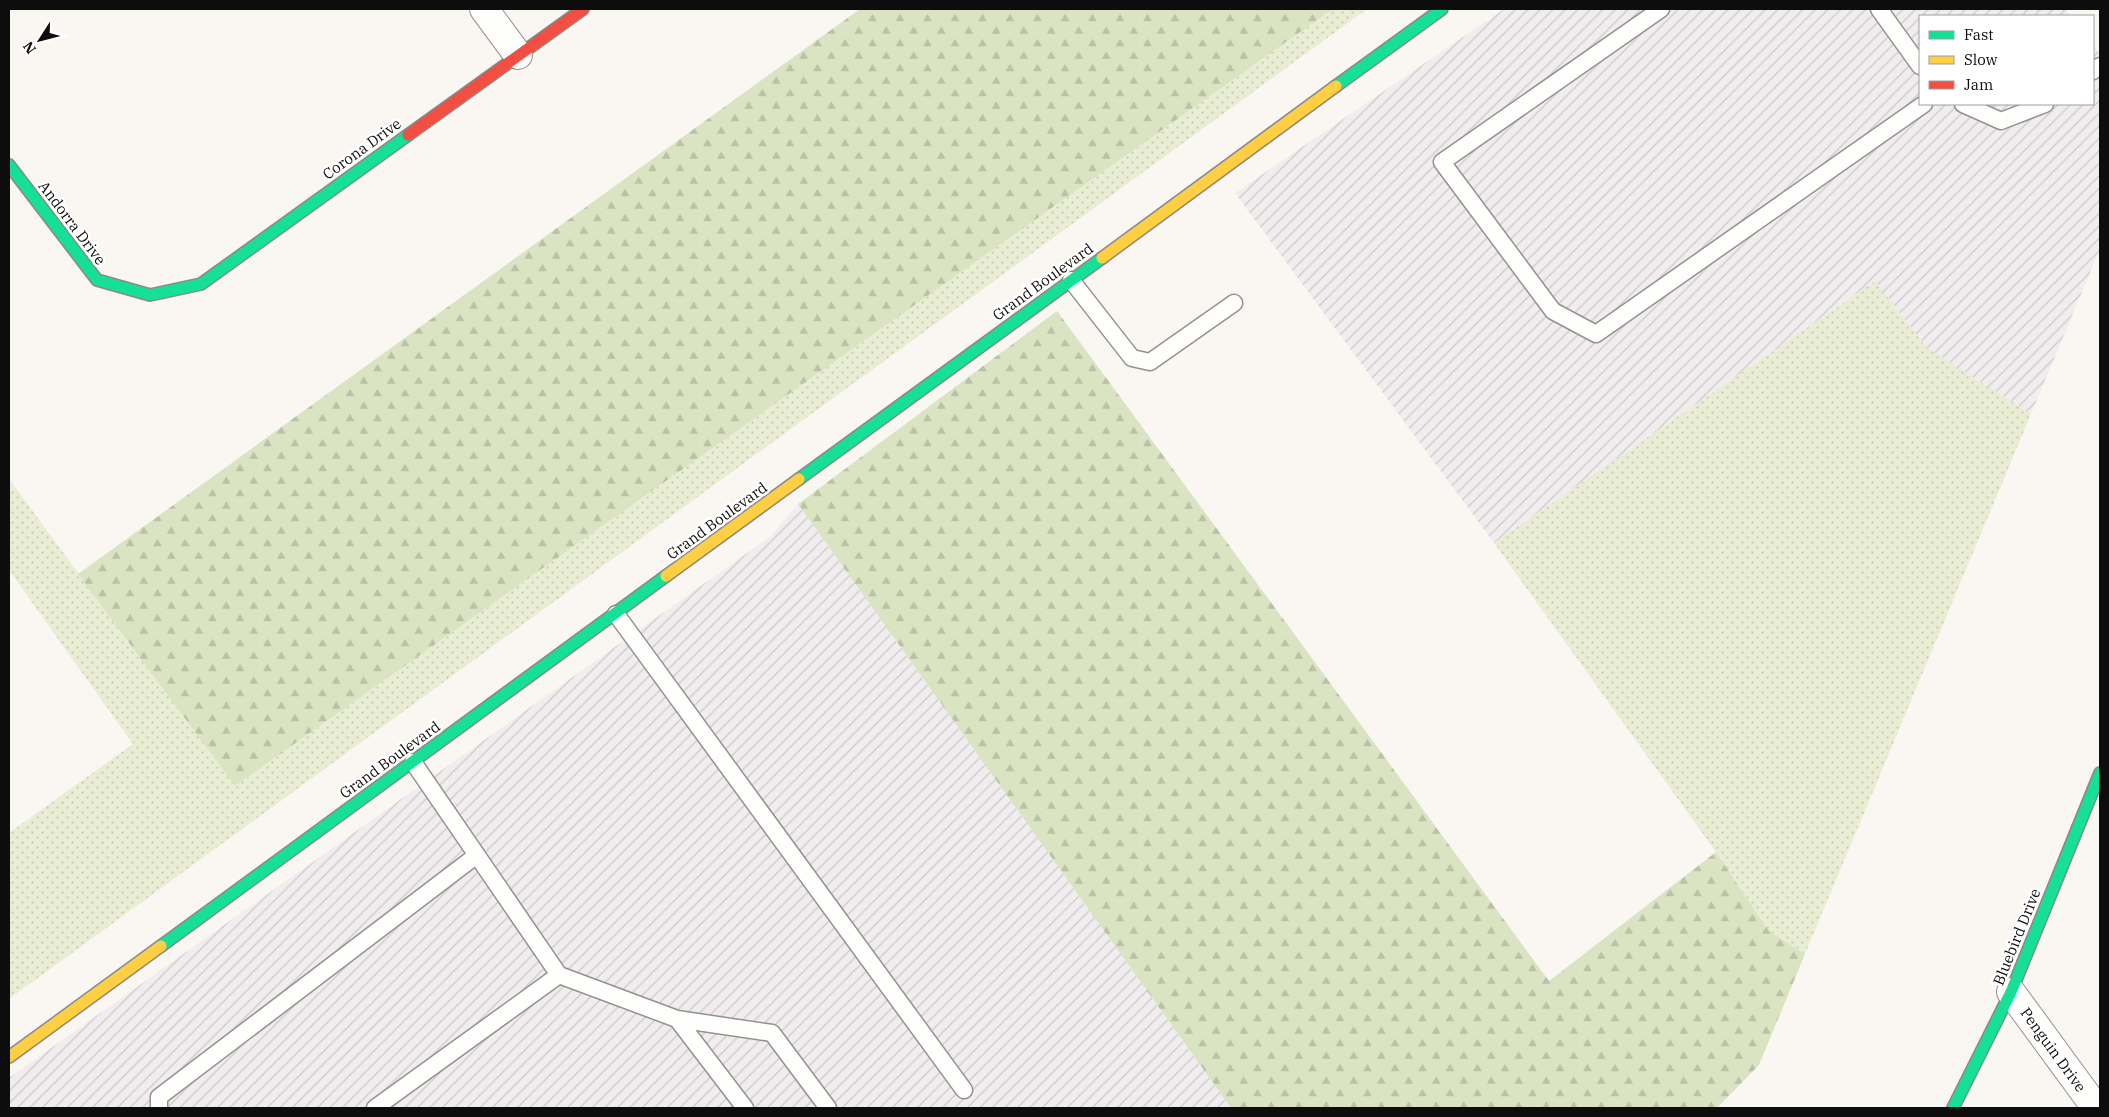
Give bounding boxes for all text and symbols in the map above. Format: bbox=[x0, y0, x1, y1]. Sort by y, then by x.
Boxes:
north arrow bbox=[15, 15, 65, 65]
legend bbox=[1919, 15, 2094, 105]
text: Fast bbox=[1964, 25, 1994, 44]
text: N bbox=[19, 38, 40, 57]
text: Slow bbox=[1964, 50, 1998, 69]
text: Jam bbox=[1964, 75, 1993, 94]
street label: Corona Drive bbox=[319, 114, 405, 183]
street label: Andorra Drive bbox=[35, 177, 110, 268]
street label: Grand Boulevard bbox=[989, 239, 1097, 325]
street label: Grand Boulevard bbox=[663, 478, 771, 564]
street label: Grand Boulevard bbox=[336, 717, 444, 803]
street label: Bluebird Drive bbox=[1988, 886, 2045, 988]
street label: Penguin Drive bbox=[2016, 1004, 2090, 1096]

